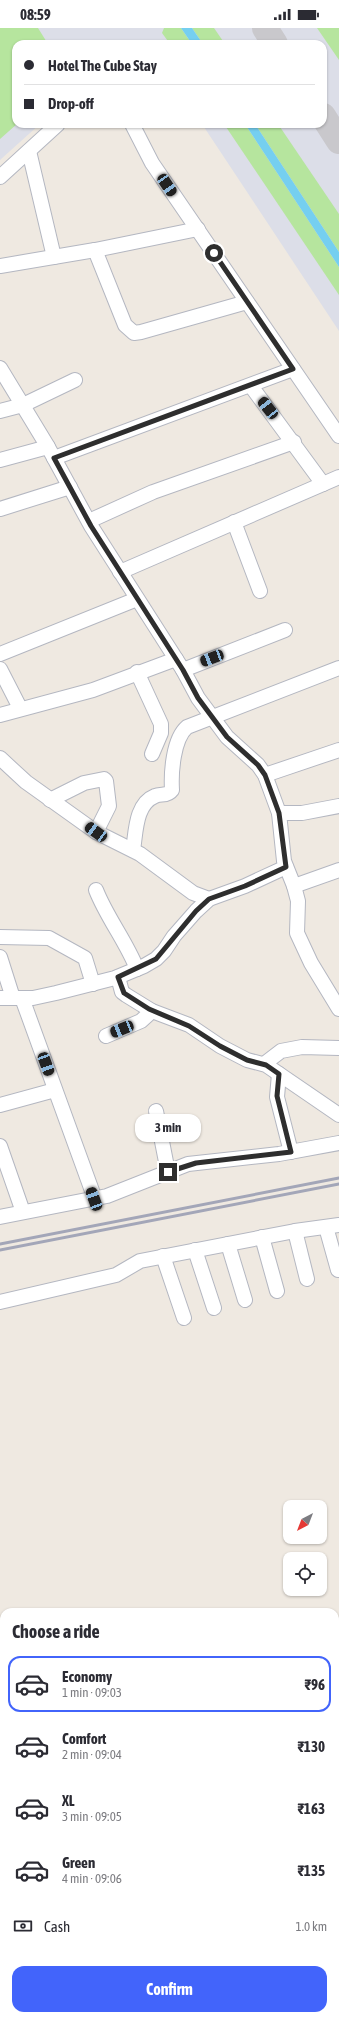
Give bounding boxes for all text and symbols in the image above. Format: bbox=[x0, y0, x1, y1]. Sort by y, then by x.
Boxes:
text: 08:59 bbox=[20, 6, 51, 23]
text: Hotel The Cube Stay bbox=[48, 57, 157, 74]
text: Drop-off bbox=[48, 95, 94, 112]
car bbox=[155, 172, 179, 198]
route start bbox=[205, 244, 223, 262]
car bbox=[256, 395, 280, 421]
car bbox=[199, 648, 225, 668]
car bbox=[83, 820, 109, 844]
car bbox=[109, 1019, 135, 1039]
car bbox=[36, 1051, 56, 1077]
callout: 3 min bbox=[135, 1114, 201, 1142]
text: 3 min bbox=[155, 1120, 181, 1135]
route end bbox=[159, 1163, 177, 1181]
car bbox=[84, 1186, 104, 1212]
north arrow bbox=[283, 1500, 327, 1544]
map controls bbox=[283, 1500, 327, 1596]
button: locate bbox=[283, 1552, 327, 1596]
text: Choose a ride bbox=[12, 1621, 100, 1642]
icon: car bbox=[14, 1666, 50, 1702]
text: Economy bbox=[62, 1668, 112, 1685]
text: ₹96 bbox=[304, 1676, 325, 1693]
text: 1 min · 09:03 bbox=[62, 1685, 122, 1700]
icon: car bbox=[14, 1728, 50, 1764]
text: Comfort bbox=[62, 1730, 106, 1747]
text: ₹130 bbox=[297, 1738, 325, 1755]
text: 2 min · 09:04 bbox=[62, 1747, 122, 1762]
icon: car bbox=[14, 1790, 50, 1826]
text: XL bbox=[62, 1792, 75, 1809]
text: ₹163 bbox=[297, 1800, 325, 1817]
text: 3 min · 09:05 bbox=[62, 1809, 122, 1824]
icon: car bbox=[14, 1852, 50, 1888]
text: Green bbox=[62, 1854, 95, 1871]
text: ₹135 bbox=[297, 1862, 325, 1879]
text: 4 min · 09:06 bbox=[62, 1871, 122, 1886]
icon: cash bbox=[12, 1915, 34, 1937]
text: Cash bbox=[44, 1918, 70, 1935]
text: 1.0 km bbox=[296, 1919, 327, 1934]
button: Confirm bbox=[12, 1966, 327, 2012]

